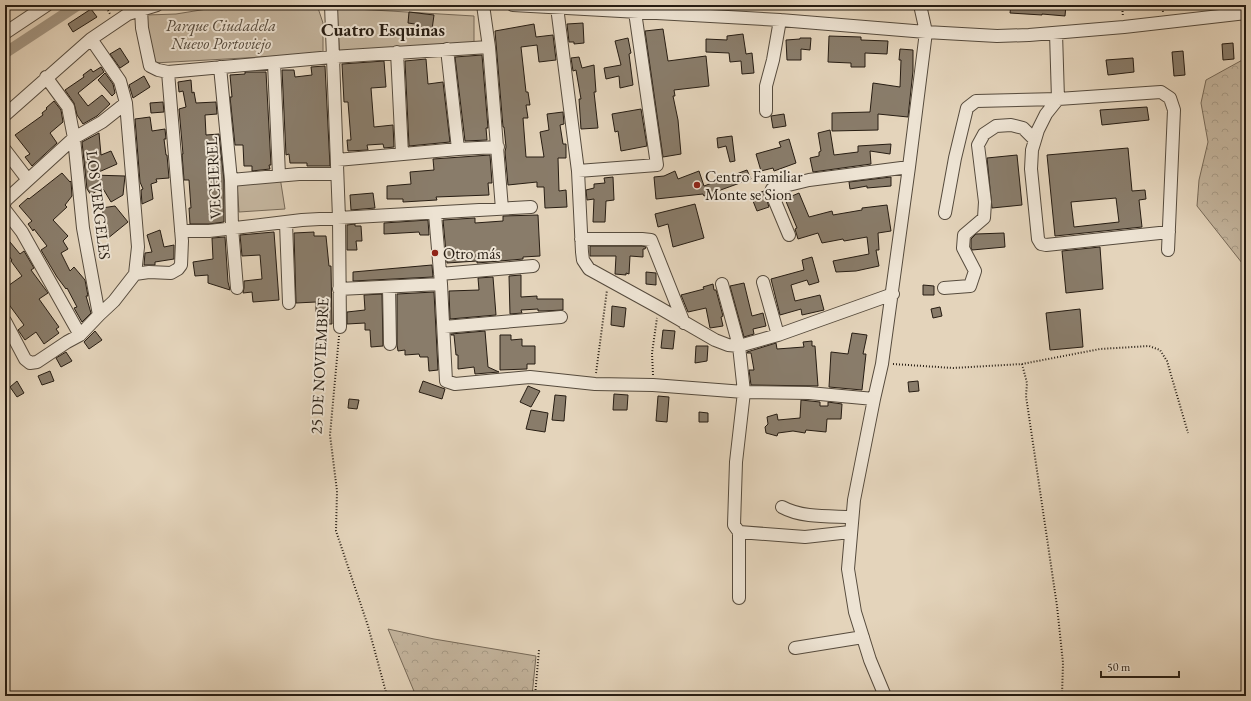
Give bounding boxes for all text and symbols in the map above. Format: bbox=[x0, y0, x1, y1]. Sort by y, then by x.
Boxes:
park label: Parque Ciudadela Nuevo Portoviejo bbox=[166, 15, 276, 54]
district label: Cuatro Esquinas bbox=[321, 18, 445, 41]
street label: VECHEREL bbox=[201, 135, 226, 220]
street label: LOS VERGELES bbox=[81, 149, 116, 261]
place label: Centro Familiar Monte se Sion bbox=[705, 166, 803, 205]
marker: Centro Familiar Monte se Sion bbox=[692, 180, 702, 190]
place label: Otro más bbox=[443, 243, 501, 264]
marker: Otro más bbox=[430, 248, 440, 258]
street label: 25 DE NOVIEMBRE bbox=[305, 297, 334, 435]
scale bar bbox=[1101, 653, 1179, 679]
text: 50 m bbox=[1107, 659, 1131, 675]

